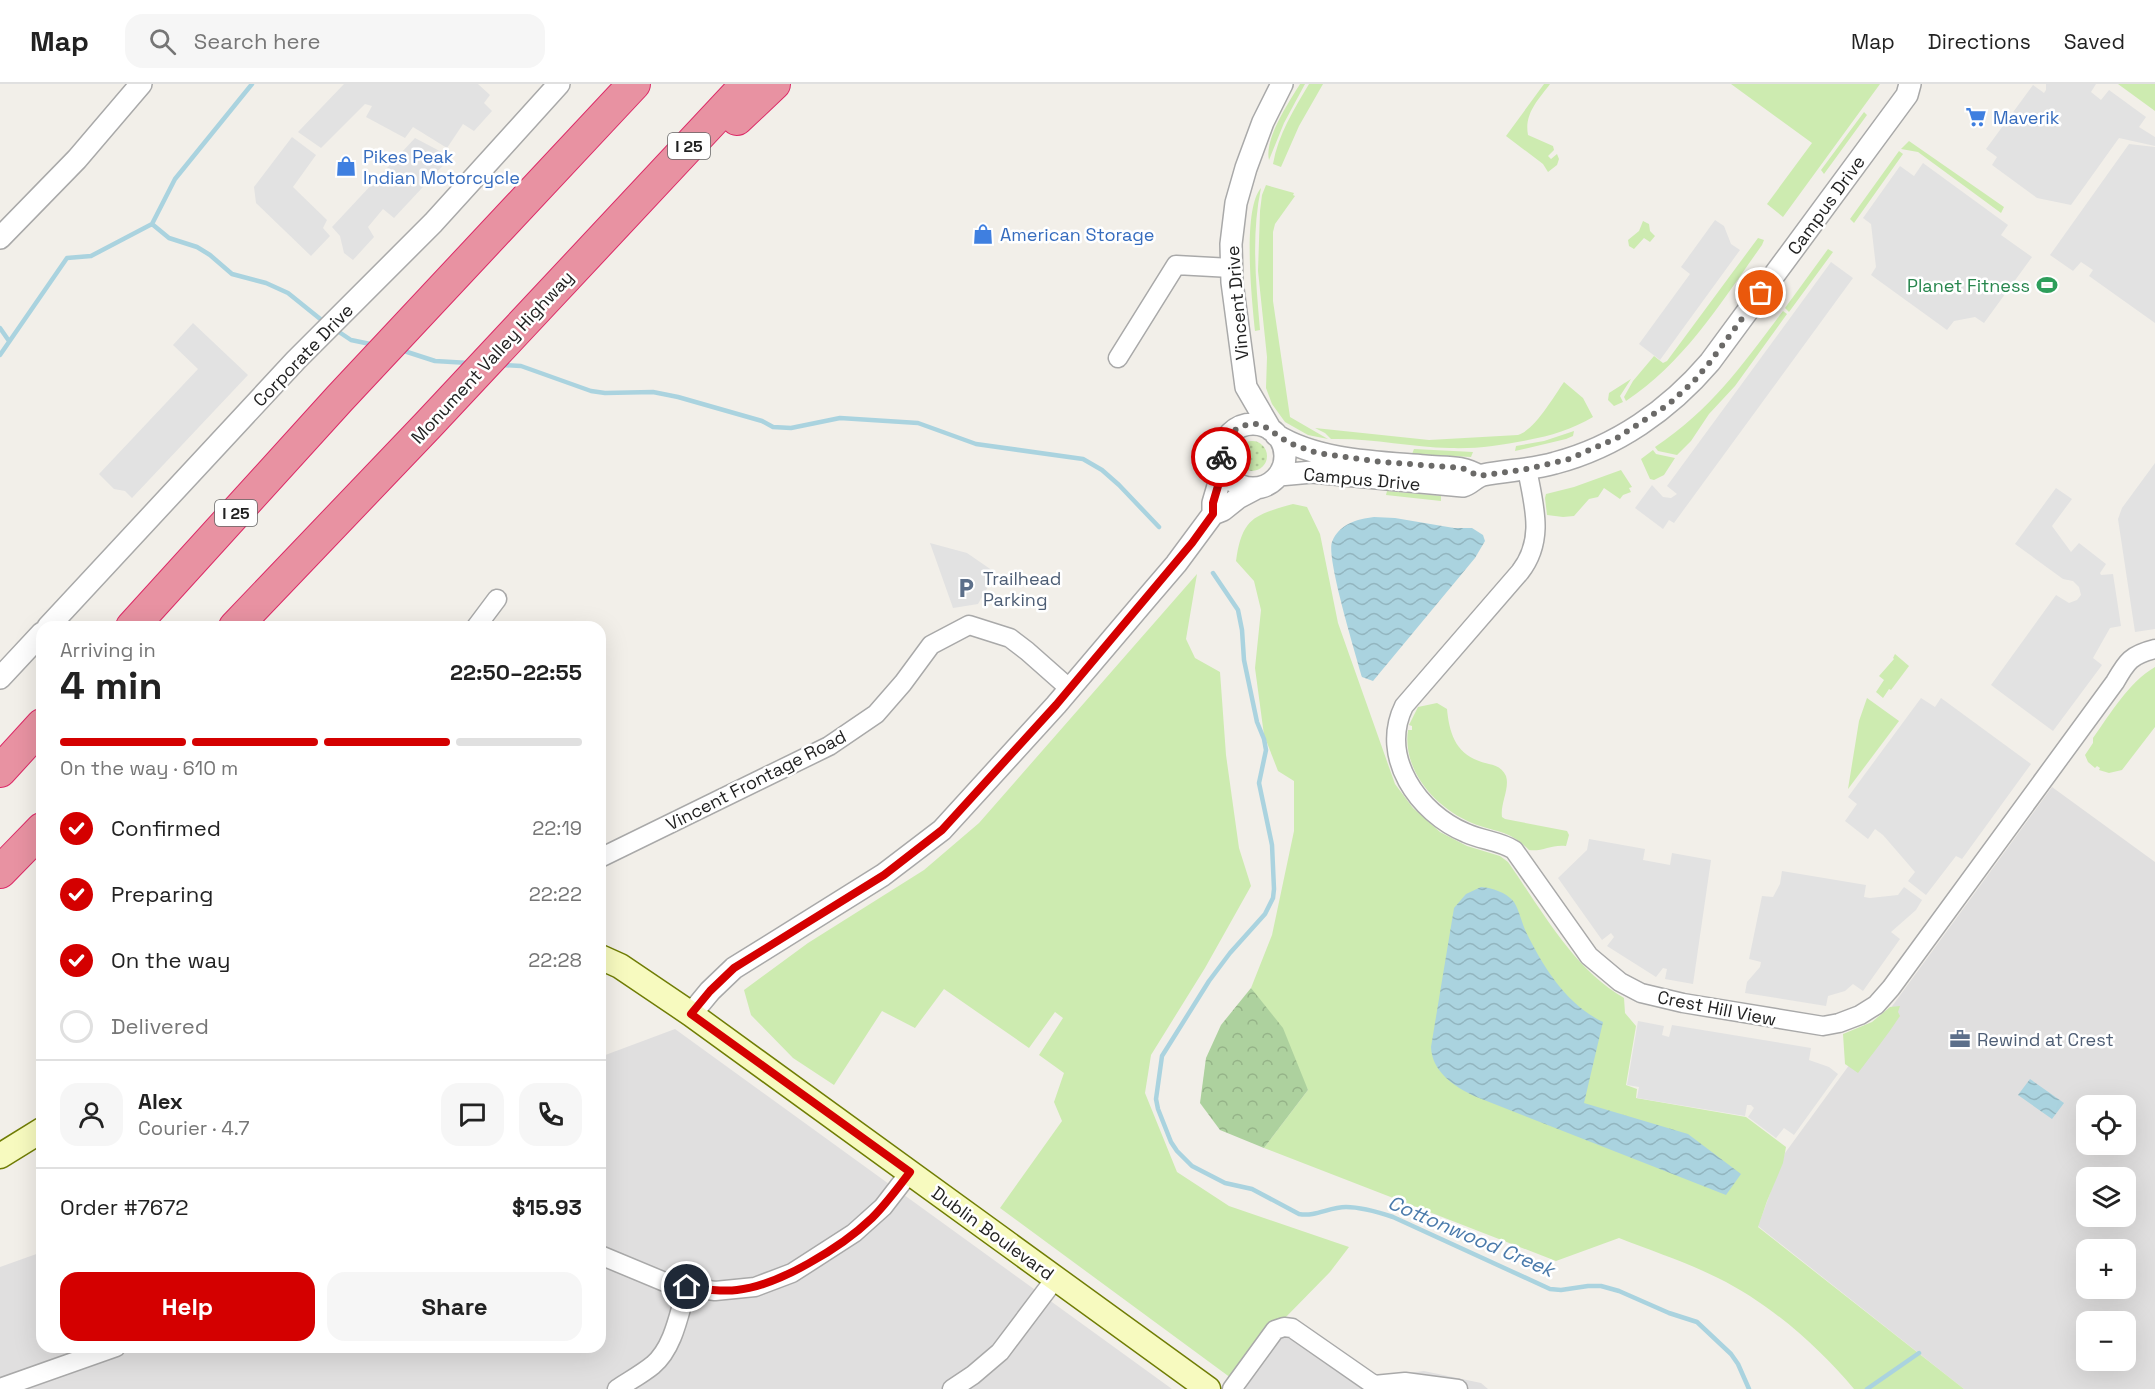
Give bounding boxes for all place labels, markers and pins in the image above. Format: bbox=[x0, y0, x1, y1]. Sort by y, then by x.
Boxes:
supermarket icon: Maverik bbox=[1964, 105, 1988, 129]
place label: Maverik bbox=[1993, 106, 2060, 129]
place label: Pikes Peak Indian Motorcycle bbox=[363, 145, 520, 189]
shop icon: Pikes Peak Indian Motorcycle bbox=[334, 154, 358, 178]
shop icon: American Storage bbox=[971, 222, 995, 246]
place label: American Storage bbox=[1000, 223, 1154, 246]
pin bbox=[1735, 267, 1786, 318]
sports icon: Planet Fitness bbox=[2035, 273, 2059, 297]
place label: Planet Fitness bbox=[1907, 274, 2030, 297]
place label: Trailhead Parking bbox=[983, 567, 1061, 611]
parking icon: Trailhead Parking bbox=[954, 576, 978, 600]
office icon: Rewind at Crest bbox=[1948, 1027, 1972, 1051]
place label: Rewind at Crest bbox=[1977, 1028, 2114, 1051]
pin bbox=[661, 1261, 712, 1312]

